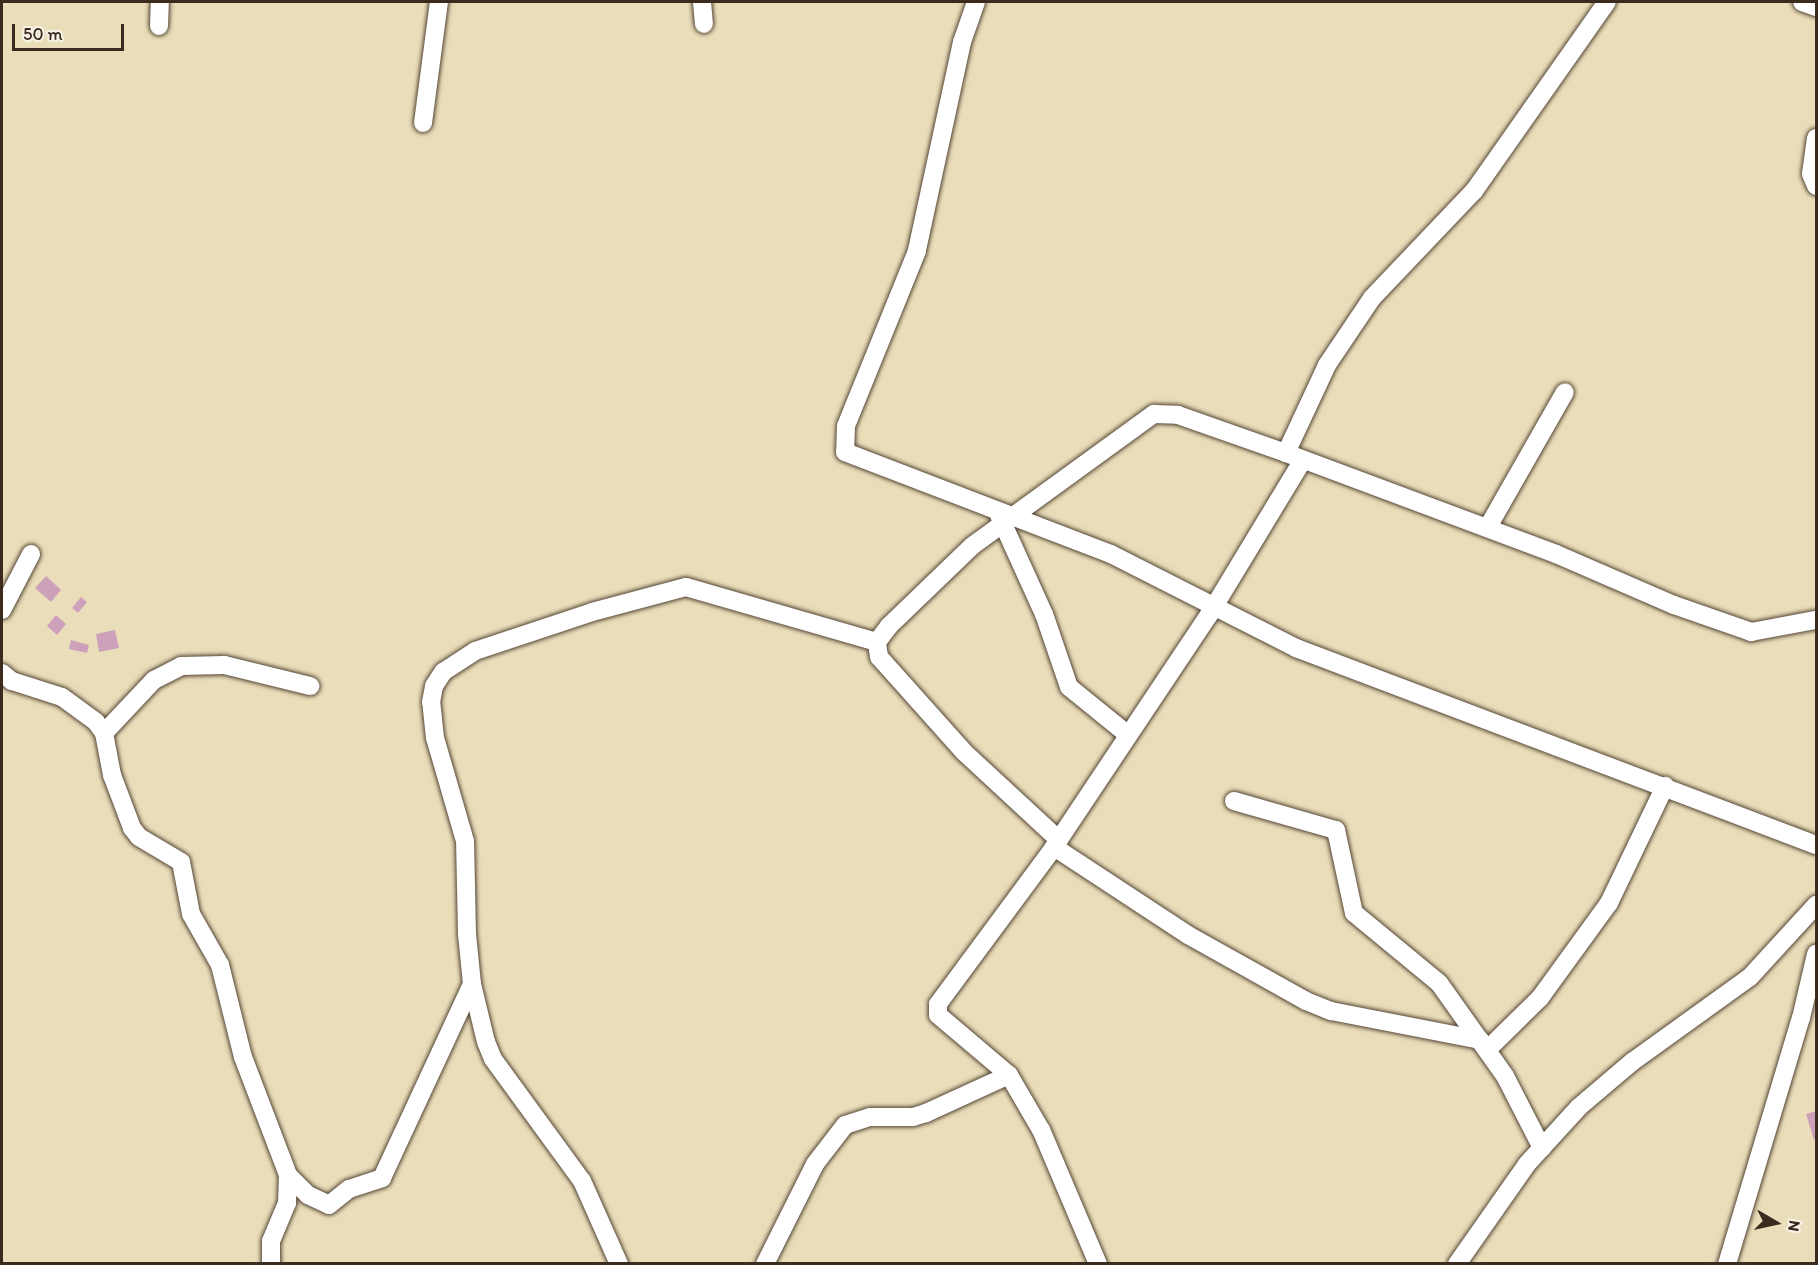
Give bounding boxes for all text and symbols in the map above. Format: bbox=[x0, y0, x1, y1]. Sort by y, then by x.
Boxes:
scale bar bbox=[15, 12, 128, 50]
text: 50 m bbox=[23, 23, 63, 45]
north arrow bbox=[1746, 1193, 1806, 1253]
text: N bbox=[1784, 1219, 1805, 1233]

